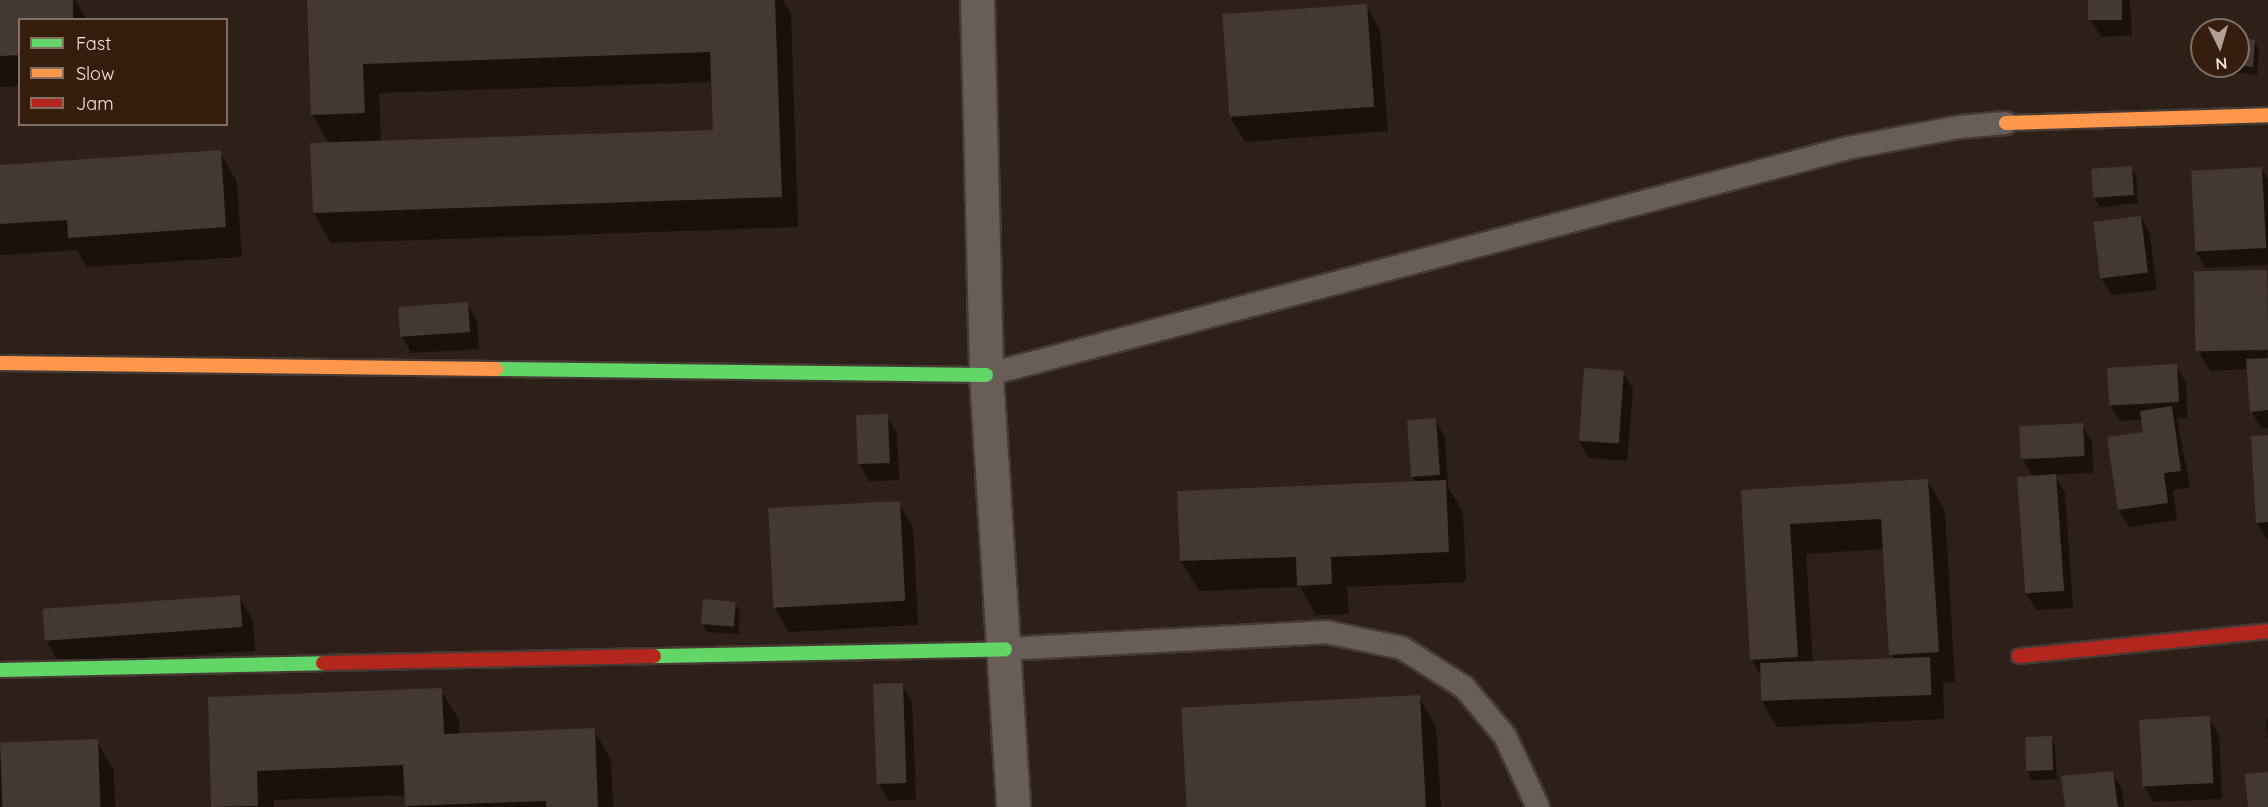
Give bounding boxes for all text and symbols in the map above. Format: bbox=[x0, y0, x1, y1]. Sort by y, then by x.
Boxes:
legend bbox=[18, 18, 228, 126]
north arrow bbox=[2190, 18, 2250, 78]
text: Fast bbox=[76, 32, 111, 55]
text: N bbox=[2215, 53, 2228, 74]
text: Slow bbox=[76, 62, 114, 85]
text: Jam bbox=[76, 92, 114, 115]

